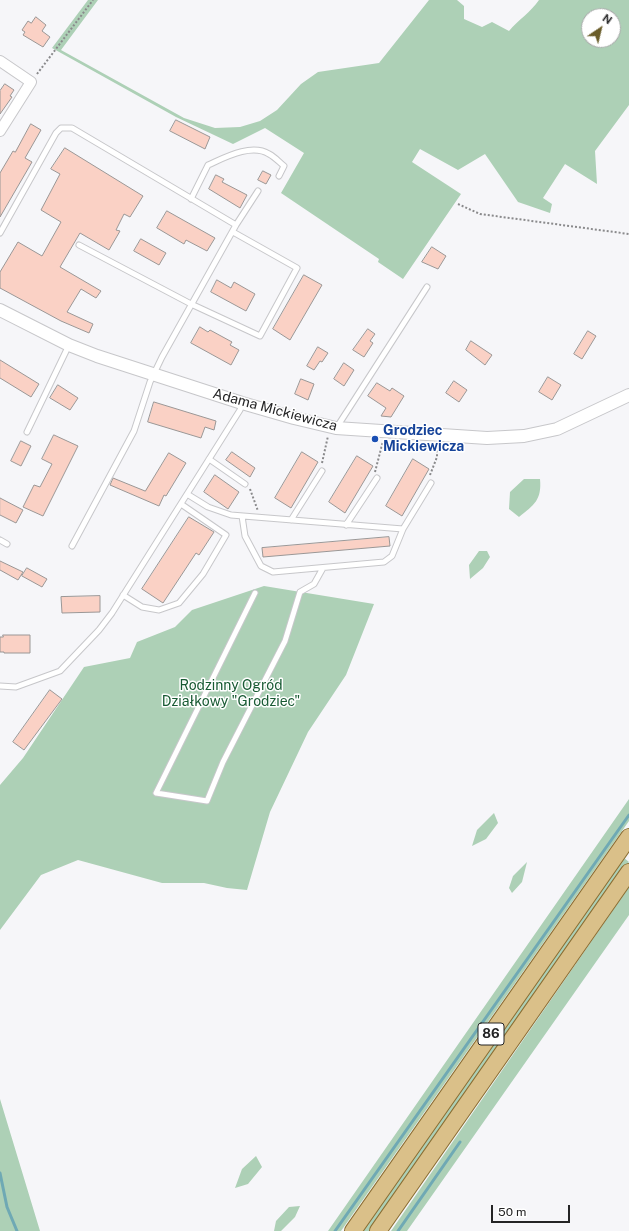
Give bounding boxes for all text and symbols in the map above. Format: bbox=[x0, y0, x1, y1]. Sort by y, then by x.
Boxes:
north arrow bbox=[581, 8, 621, 48]
text: N bbox=[600, 12, 614, 26]
street label: Adama Mickiewicza bbox=[211, 385, 339, 435]
place label: Grodziec Mickiewicza bbox=[383, 423, 464, 456]
marker: Grodziec Mickiewicza bbox=[370, 434, 380, 444]
park label: Rodzinny Ogród Działkowy "Grodziec" bbox=[162, 678, 300, 710]
road number: 86 bbox=[478, 1023, 504, 1045]
scale bar bbox=[493, 1197, 572, 1223]
text: 50 m bbox=[498, 1205, 526, 1219]

